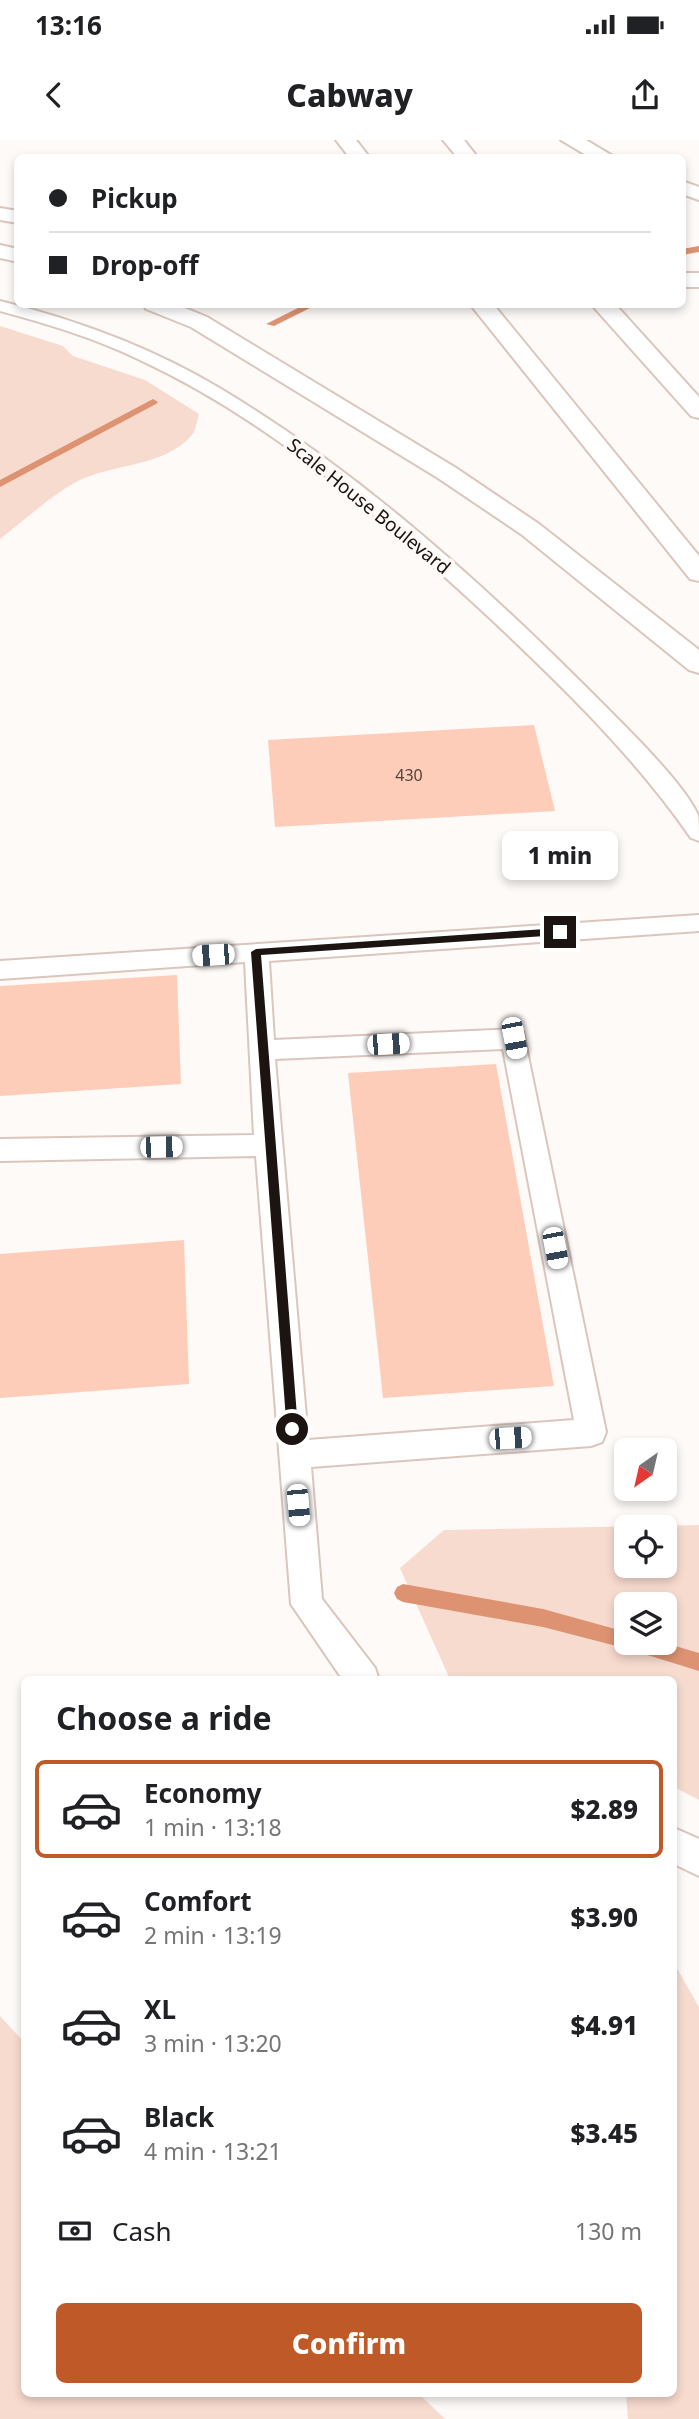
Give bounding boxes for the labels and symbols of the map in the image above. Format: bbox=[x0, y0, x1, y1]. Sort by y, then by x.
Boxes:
street label: Scale House Boulevard bbox=[282, 432, 456, 580]
house number: 430 bbox=[395, 764, 423, 786]
callout: 1 min bbox=[502, 830, 618, 880]
route end bbox=[544, 916, 576, 948]
car bbox=[192, 943, 235, 967]
car bbox=[500, 1015, 529, 1061]
car bbox=[367, 1032, 410, 1056]
car bbox=[140, 1136, 183, 1158]
car bbox=[541, 1225, 570, 1271]
route start bbox=[276, 1413, 308, 1445]
car bbox=[489, 1426, 532, 1450]
north arrow bbox=[614, 1438, 677, 1502]
car bbox=[286, 1483, 311, 1527]

